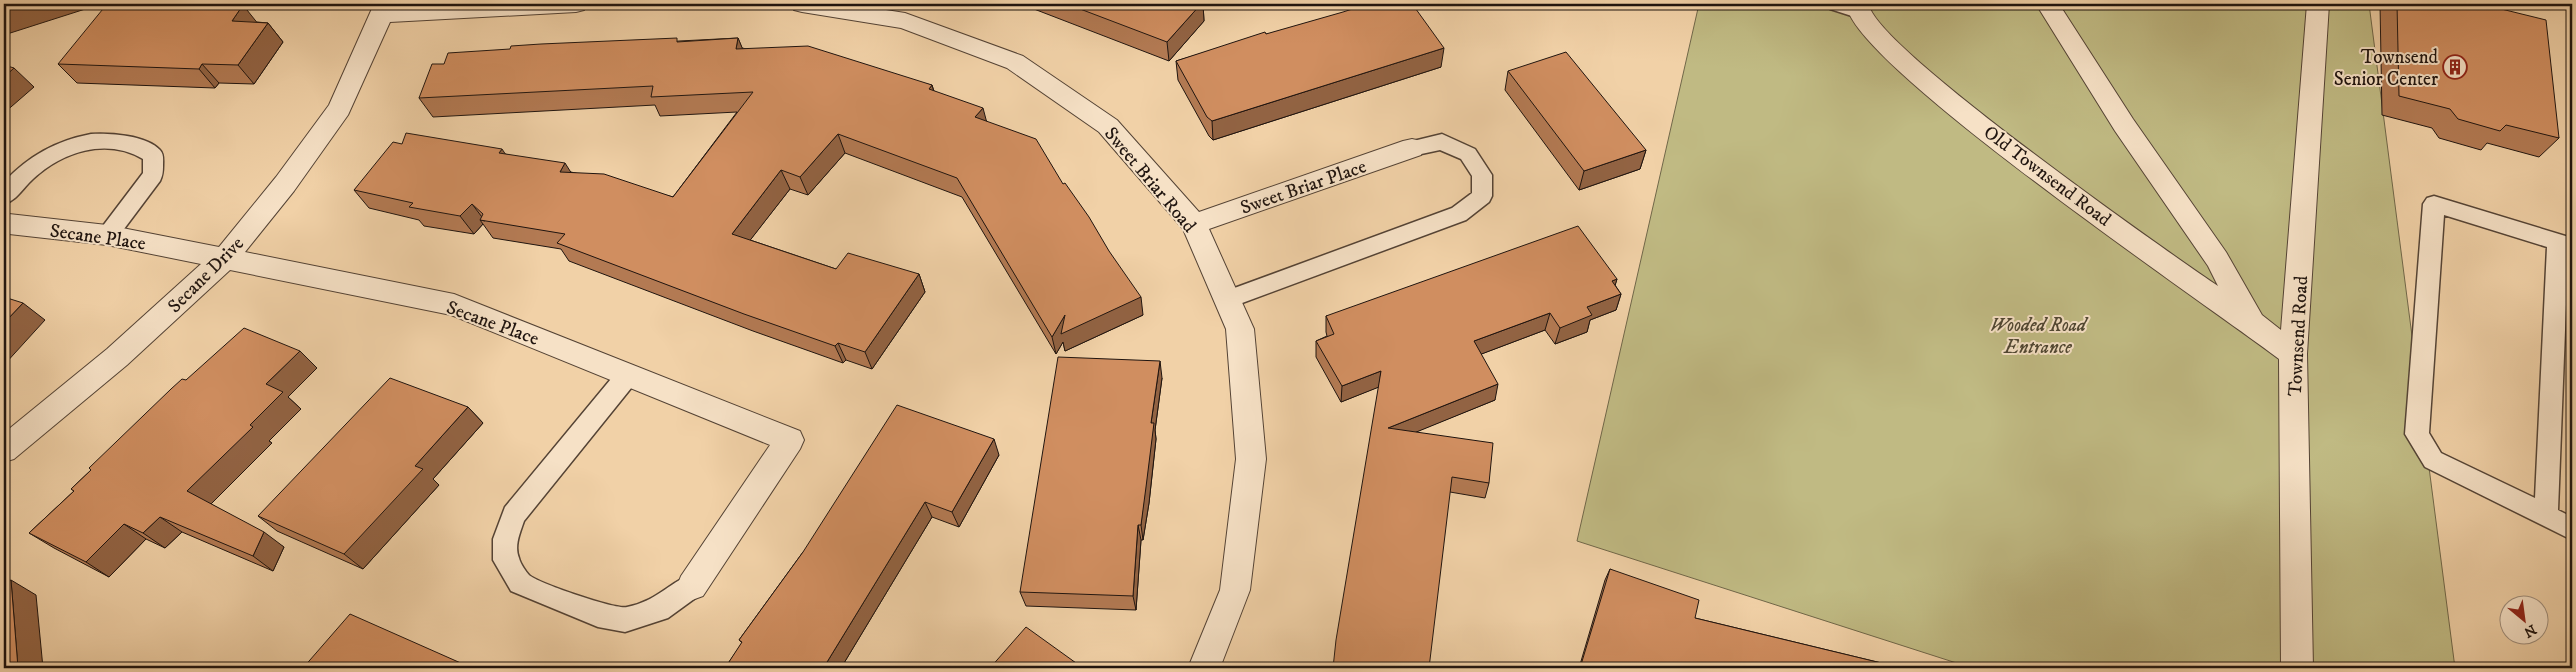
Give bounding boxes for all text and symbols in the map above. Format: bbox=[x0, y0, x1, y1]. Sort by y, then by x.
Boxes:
place label: Townsend Senior Center bbox=[2334, 46, 2439, 91]
building icon: Townsend Senior Center bbox=[2442, 54, 2468, 80]
street label: Old Townsend Road bbox=[1979, 121, 2116, 232]
street label: Sweet Briar Road bbox=[1099, 123, 1201, 238]
street label: Sweet Briar Place bbox=[1237, 155, 1370, 220]
street label: Secane Place bbox=[48, 219, 147, 256]
street label: Secane Drive bbox=[163, 232, 249, 318]
street label: Townsend Road bbox=[2284, 275, 2313, 397]
street label: Secane Place bbox=[443, 296, 542, 351]
park label: Wooded Road Entrance bbox=[1990, 314, 2089, 359]
north arrow bbox=[2498, 594, 2548, 644]
text: N bbox=[2520, 620, 2539, 641]

